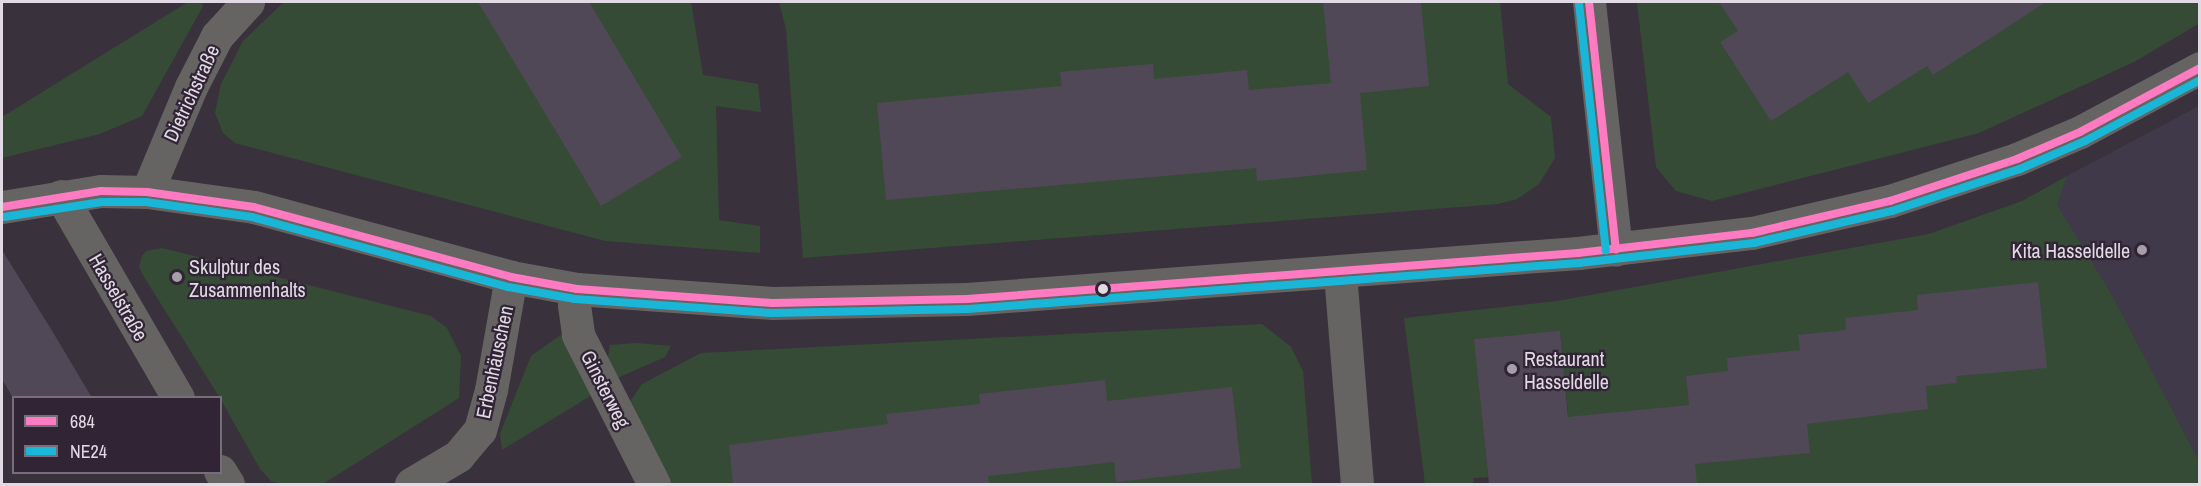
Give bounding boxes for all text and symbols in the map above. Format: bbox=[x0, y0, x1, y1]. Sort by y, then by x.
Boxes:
street label: Dietrichstraße bbox=[158, 41, 224, 145]
place label: Kita Hasseldelle bbox=[2012, 238, 2130, 262]
marker: Kita Hasseldelle bbox=[2135, 243, 2149, 257]
street label: Hasselstraße bbox=[84, 249, 154, 345]
place label: Skulptur des Zusammenhalts bbox=[189, 254, 306, 301]
marker: Skulptur des Zusammenhalts bbox=[170, 270, 184, 284]
unlabelled marker bbox=[1097, 283, 1109, 295]
street label: Erbenhäuschen bbox=[470, 303, 518, 421]
street label: Ginsterweg bbox=[576, 346, 636, 432]
place label: Restaurant Hasseldelle bbox=[1524, 346, 1609, 393]
marker: Restaurant Hasseldelle bbox=[1505, 362, 1519, 376]
legend bbox=[12, 396, 222, 474]
text: 684 bbox=[70, 409, 95, 434]
text: NE24 bbox=[70, 439, 107, 464]

